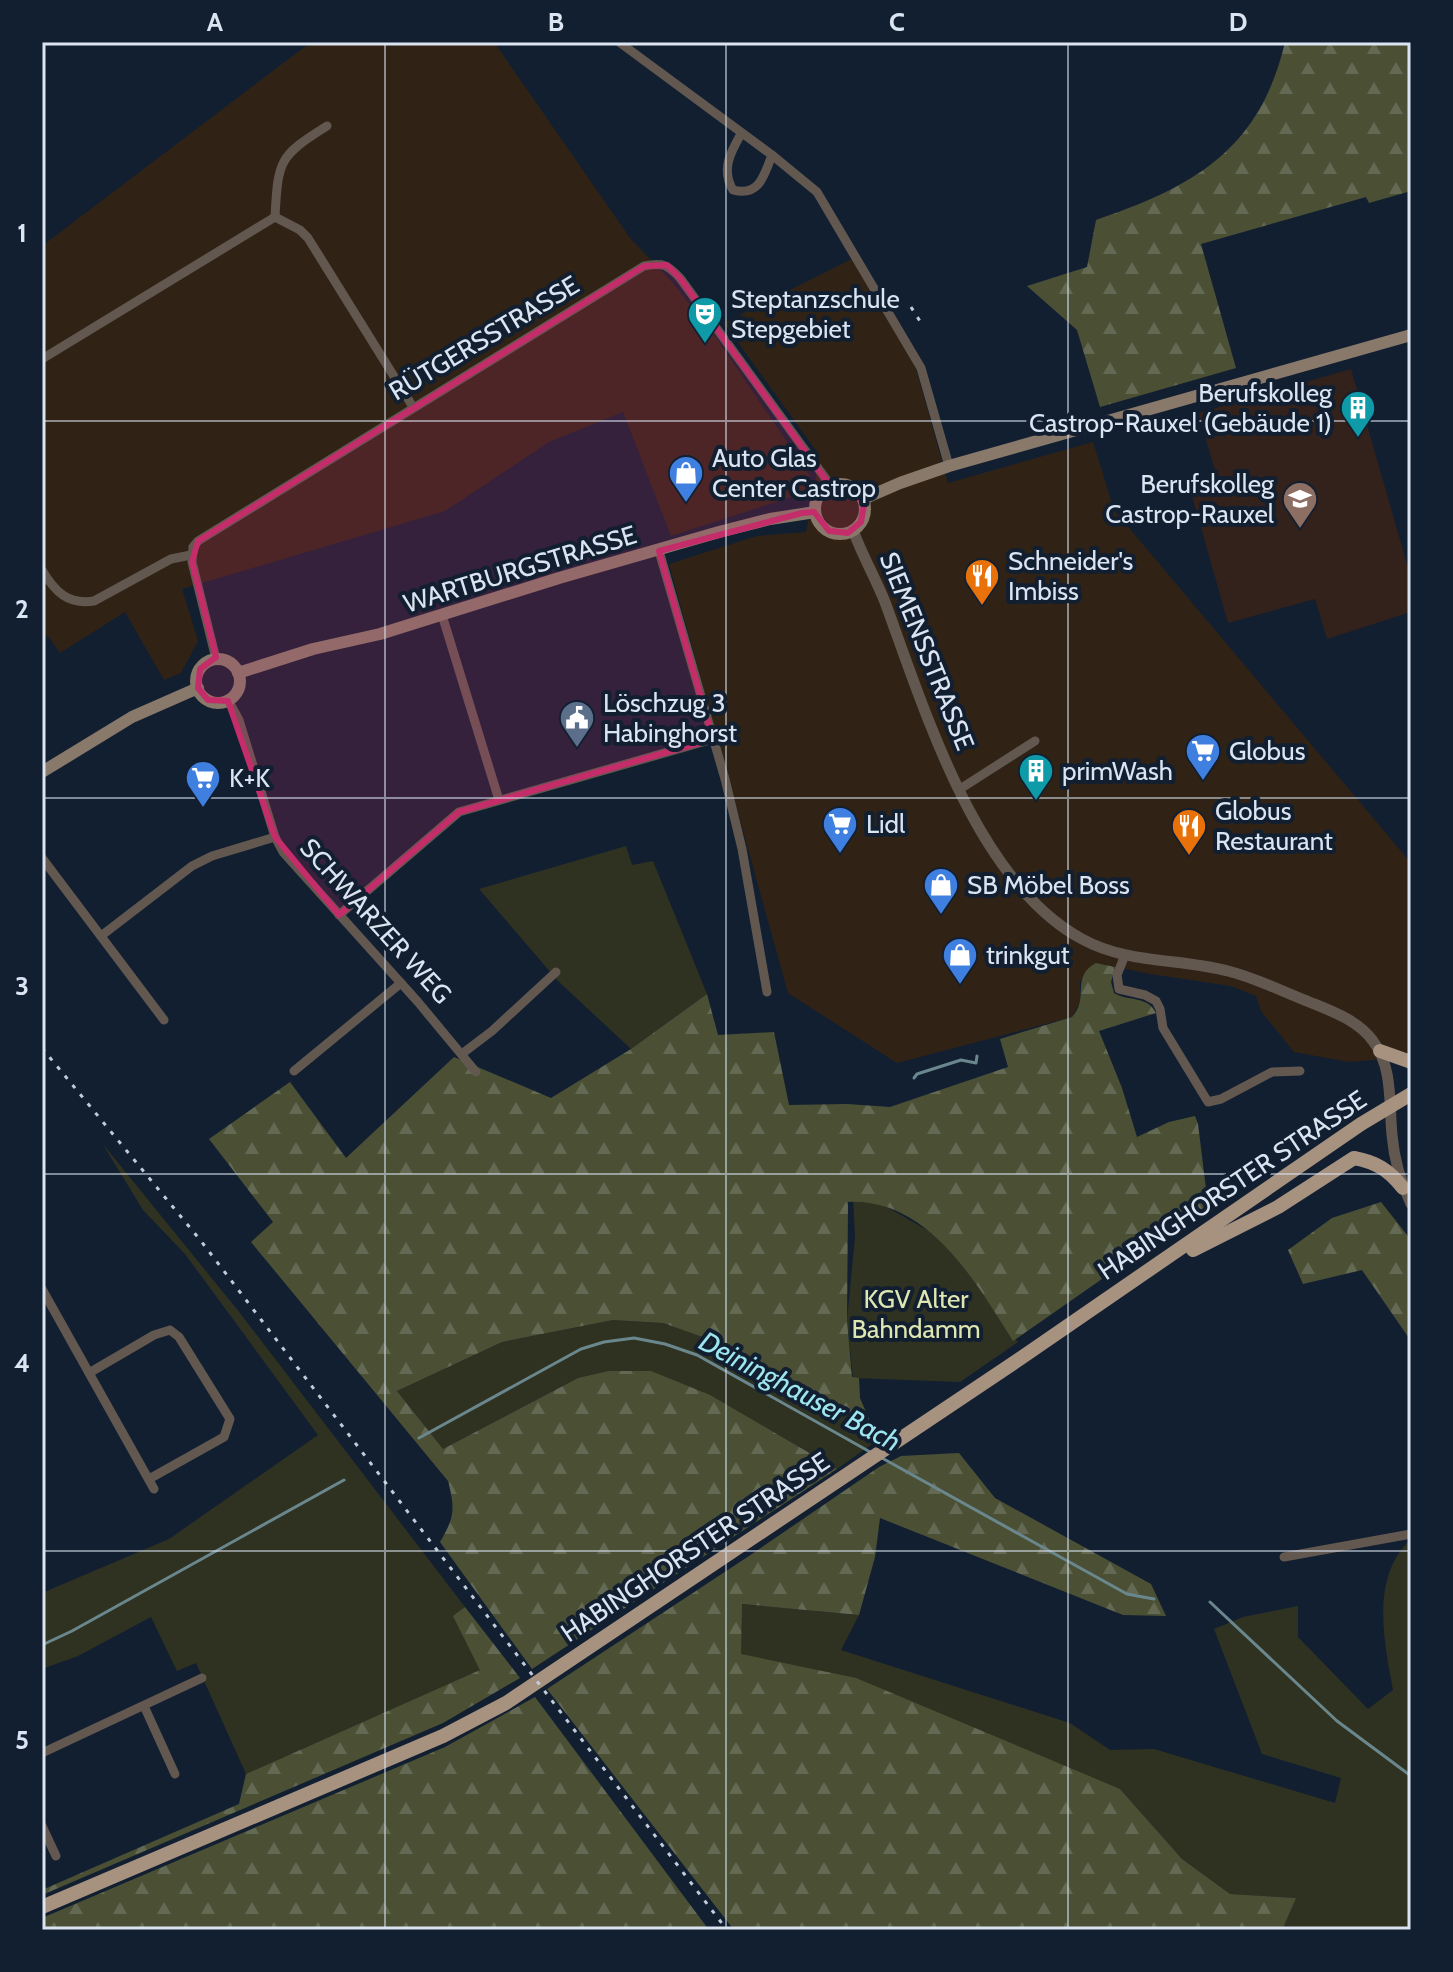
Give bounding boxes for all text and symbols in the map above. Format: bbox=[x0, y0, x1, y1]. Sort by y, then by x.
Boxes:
text: A bbox=[207, 6, 224, 38]
text: B bbox=[548, 6, 564, 38]
text: C bbox=[889, 6, 905, 38]
text: D bbox=[1229, 6, 1247, 38]
text: 1 bbox=[17, 217, 27, 249]
street label: RÜTGERSSTRASSE bbox=[383, 269, 585, 407]
place label: Steptanzschule Stepgebiet bbox=[731, 283, 900, 345]
theatre icon: Steptanzschule Stepgebiet bbox=[686, 295, 724, 345]
place label: Berufskolleg Castrop-Rauxel (Gebäude 1) bbox=[1029, 377, 1333, 439]
building icon: Berufskolleg Castrop-Rauxel (Gebäude 1) bbox=[1339, 389, 1377, 439]
place label: Auto Glas Center Castrop bbox=[712, 442, 876, 504]
shop icon: Auto Glas Center Castrop bbox=[667, 454, 705, 504]
place label: Berufskolleg Castrop-Rauxel bbox=[1105, 468, 1275, 530]
school or university icon: Berufskolleg Castrop-Rauxel bbox=[1281, 480, 1319, 530]
street label: WARTBURGSTRASSE bbox=[400, 518, 640, 620]
place label: Schneider's Imbiss bbox=[1008, 545, 1134, 607]
street label: SIEMENSSTRASSE bbox=[873, 547, 981, 755]
restaurant icon: Schneider's Imbiss bbox=[963, 557, 1001, 607]
text: 2 bbox=[15, 593, 29, 625]
place label: Löschzug 3 Habinghorst bbox=[603, 687, 737, 749]
public building icon: Löschzug 3 Habinghorst bbox=[558, 699, 596, 749]
supermarket icon: Globus bbox=[1184, 732, 1222, 782]
place label: Globus bbox=[1229, 735, 1306, 767]
building icon: primWash bbox=[1017, 752, 1055, 802]
place label: primWash bbox=[1062, 755, 1173, 787]
supermarket icon: K+K bbox=[184, 759, 222, 809]
place label: K+K bbox=[229, 762, 270, 794]
place label: Globus Restaurant bbox=[1215, 795, 1333, 857]
supermarket icon: Lidl bbox=[821, 805, 859, 855]
restaurant icon: Globus Restaurant bbox=[1170, 807, 1208, 857]
place label: Lidl bbox=[866, 808, 905, 840]
street label: SCHWARZER WEG bbox=[293, 832, 459, 1010]
shop icon: SB Möbel Boss bbox=[922, 866, 960, 916]
place label: SB Möbel Boss bbox=[967, 869, 1130, 901]
shop icon: trinkgut bbox=[941, 936, 979, 986]
place label: trinkgut bbox=[986, 939, 1070, 971]
text: 3 bbox=[15, 970, 29, 1002]
street label: HABINGHORSTER STRASSE bbox=[1092, 1083, 1372, 1287]
park label: KGV Alter Bahndamm bbox=[851, 1283, 981, 1345]
water label: Deininghauser Bach bbox=[694, 1324, 906, 1458]
text: 4 bbox=[14, 1347, 30, 1379]
street label: HABINGHORSTER STRASSE bbox=[555, 1445, 835, 1649]
text: 5 bbox=[15, 1724, 29, 1756]

